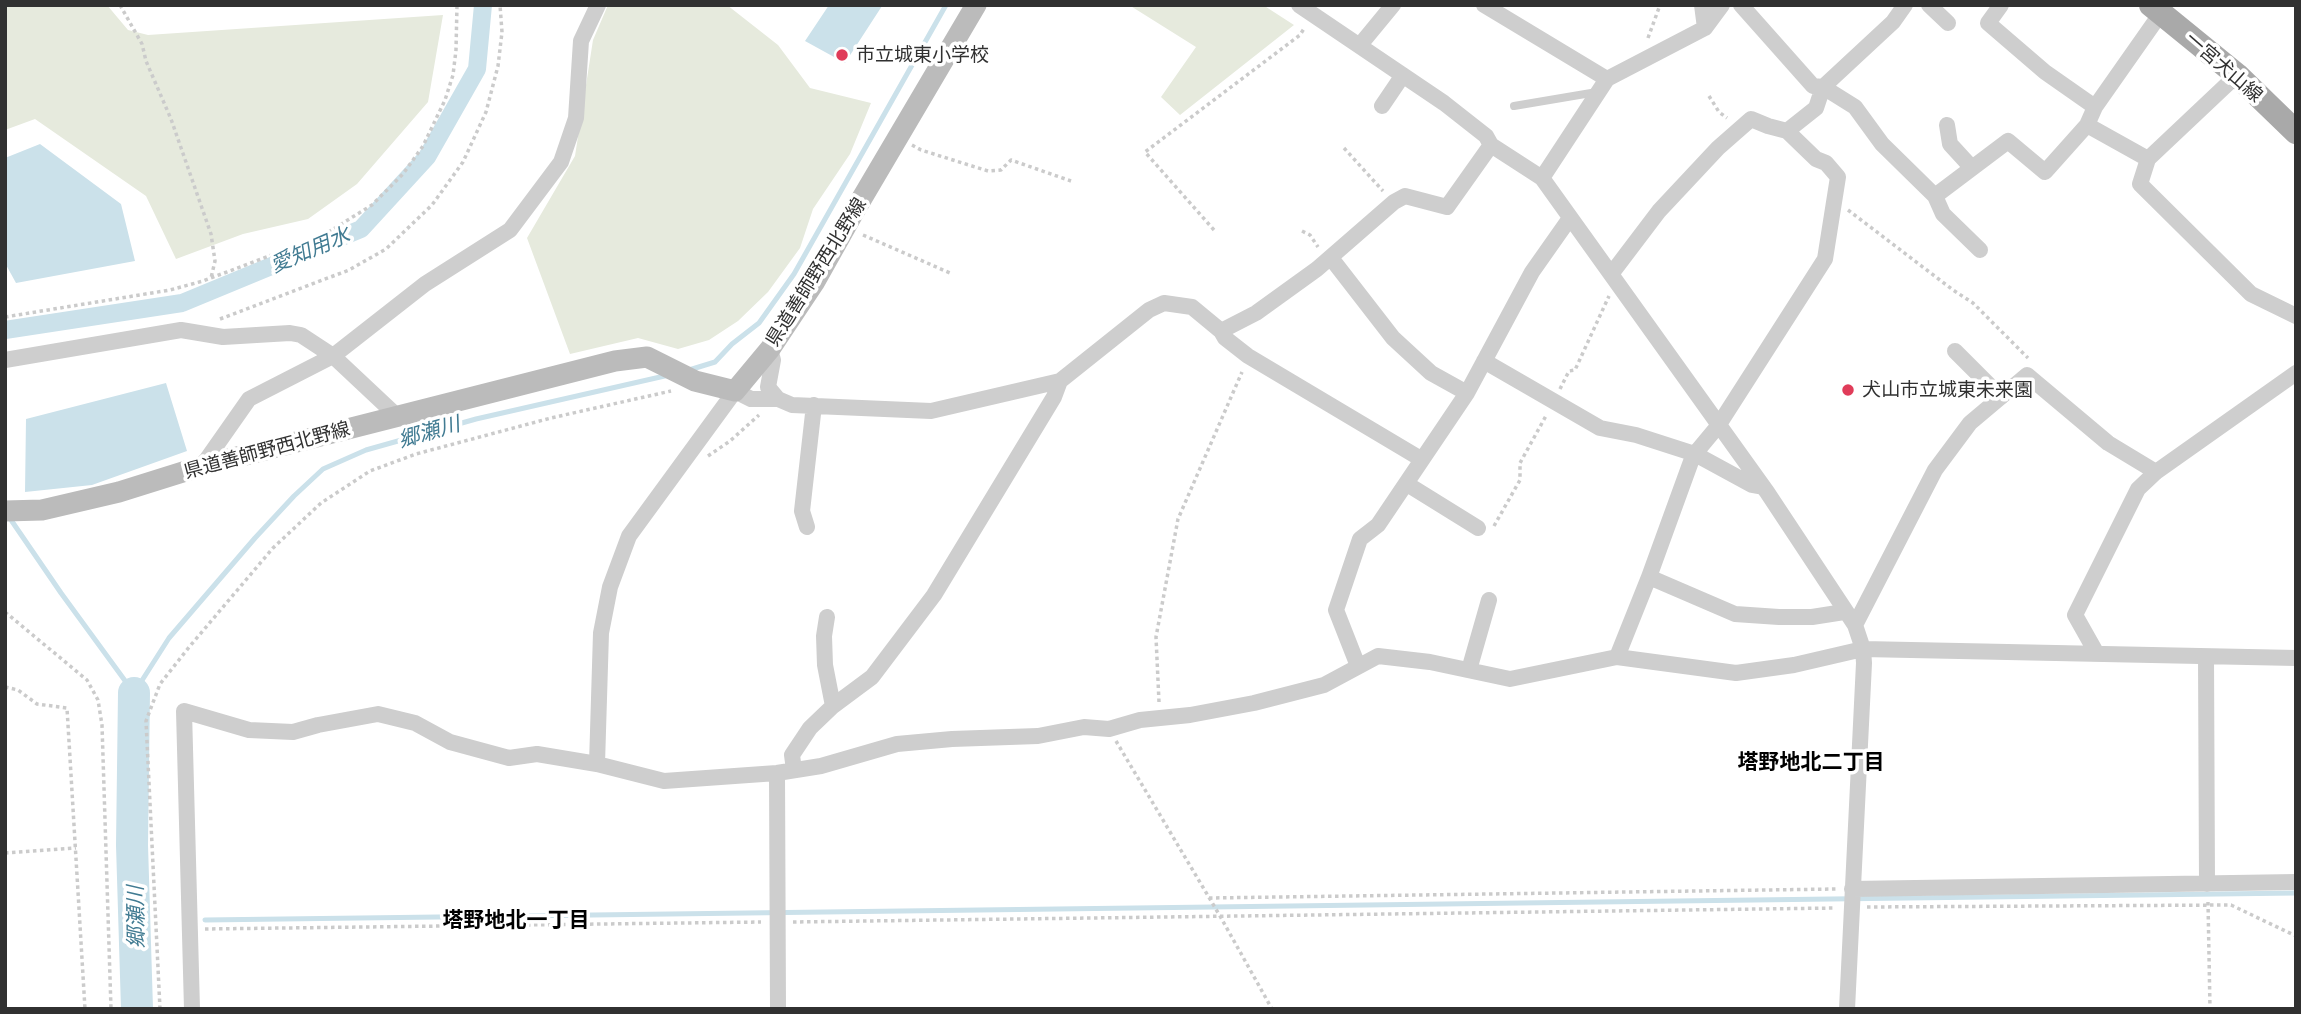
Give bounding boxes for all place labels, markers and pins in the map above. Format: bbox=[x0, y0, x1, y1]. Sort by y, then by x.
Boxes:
place label: 市立城東小学校 bbox=[856, 44, 989, 66]
marker: 市立城東小学校 bbox=[834, 47, 850, 63]
place label: 犬山市立城東未来園 bbox=[1862, 379, 2033, 401]
marker: 犬山市立城東未来園 bbox=[1840, 382, 1856, 398]

